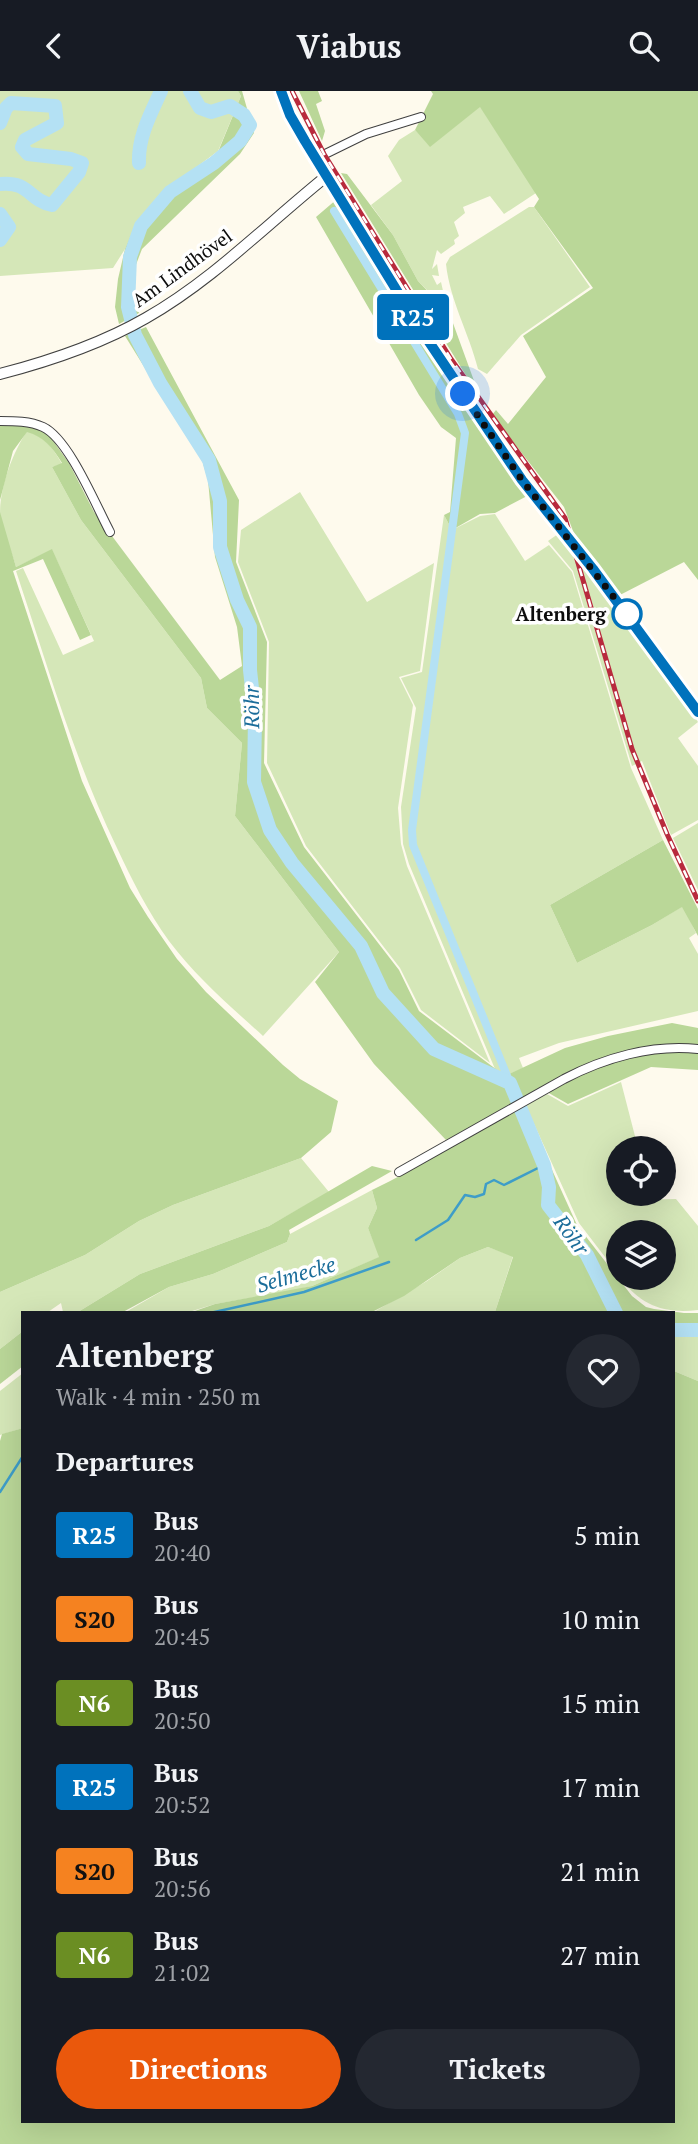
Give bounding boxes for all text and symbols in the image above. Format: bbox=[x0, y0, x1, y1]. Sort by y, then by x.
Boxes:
text: Viabus bbox=[296, 25, 402, 67]
icon: back bbox=[35, 27, 73, 65]
icon: search bbox=[625, 27, 663, 65]
street label: Am Lindhövel bbox=[127, 223, 237, 312]
line badge: R25 bbox=[373, 294, 453, 340]
text: R25 bbox=[391, 301, 435, 333]
your location bbox=[445, 376, 480, 411]
marker: Altenberg bbox=[612, 599, 642, 629]
place label: Altenberg bbox=[516, 601, 607, 626]
water label: Röhr bbox=[237, 684, 265, 730]
map controls bbox=[606, 1136, 676, 1290]
button: locate bbox=[606, 1136, 676, 1206]
water label: Röhr bbox=[547, 1208, 596, 1261]
button: layers bbox=[606, 1220, 676, 1290]
water label: Selmecke bbox=[253, 1249, 339, 1299]
text: Altenberg bbox=[56, 1333, 213, 1376]
button: heart bbox=[566, 1334, 640, 1408]
text: Walk · 4 min · 250 m bbox=[56, 1381, 260, 1412]
text: Departures bbox=[56, 1444, 194, 1478]
text: Bus bbox=[154, 1503, 199, 1537]
text: 5 min bbox=[574, 1518, 640, 1552]
text: R25 bbox=[73, 1519, 116, 1551]
text: 20:40 bbox=[154, 1537, 211, 1568]
text: Bus bbox=[154, 1587, 199, 1621]
text: 10 min bbox=[560, 1602, 640, 1636]
text: S20 bbox=[74, 1603, 115, 1635]
text: 20:45 bbox=[154, 1621, 211, 1652]
text: Bus bbox=[154, 1671, 199, 1705]
text: 15 min bbox=[560, 1686, 640, 1720]
text: N6 bbox=[79, 1687, 110, 1719]
text: 20:50 bbox=[154, 1705, 211, 1736]
text: Bus bbox=[154, 1755, 199, 1789]
text: 17 min bbox=[560, 1770, 640, 1804]
text: R25 bbox=[73, 1771, 116, 1803]
text: 20:52 bbox=[154, 1789, 211, 1820]
text: Bus bbox=[154, 1839, 199, 1873]
text: 21 min bbox=[560, 1854, 640, 1888]
text: S20 bbox=[74, 1855, 115, 1887]
text: 20:56 bbox=[154, 1873, 211, 1904]
text: Bus bbox=[154, 1923, 199, 1957]
text: 27 min bbox=[560, 1938, 640, 1972]
text: N6 bbox=[79, 1939, 110, 1971]
text: 21:02 bbox=[154, 1957, 211, 1988]
button: Directions bbox=[56, 2029, 341, 2109]
button: Tickets bbox=[355, 2029, 640, 2109]

